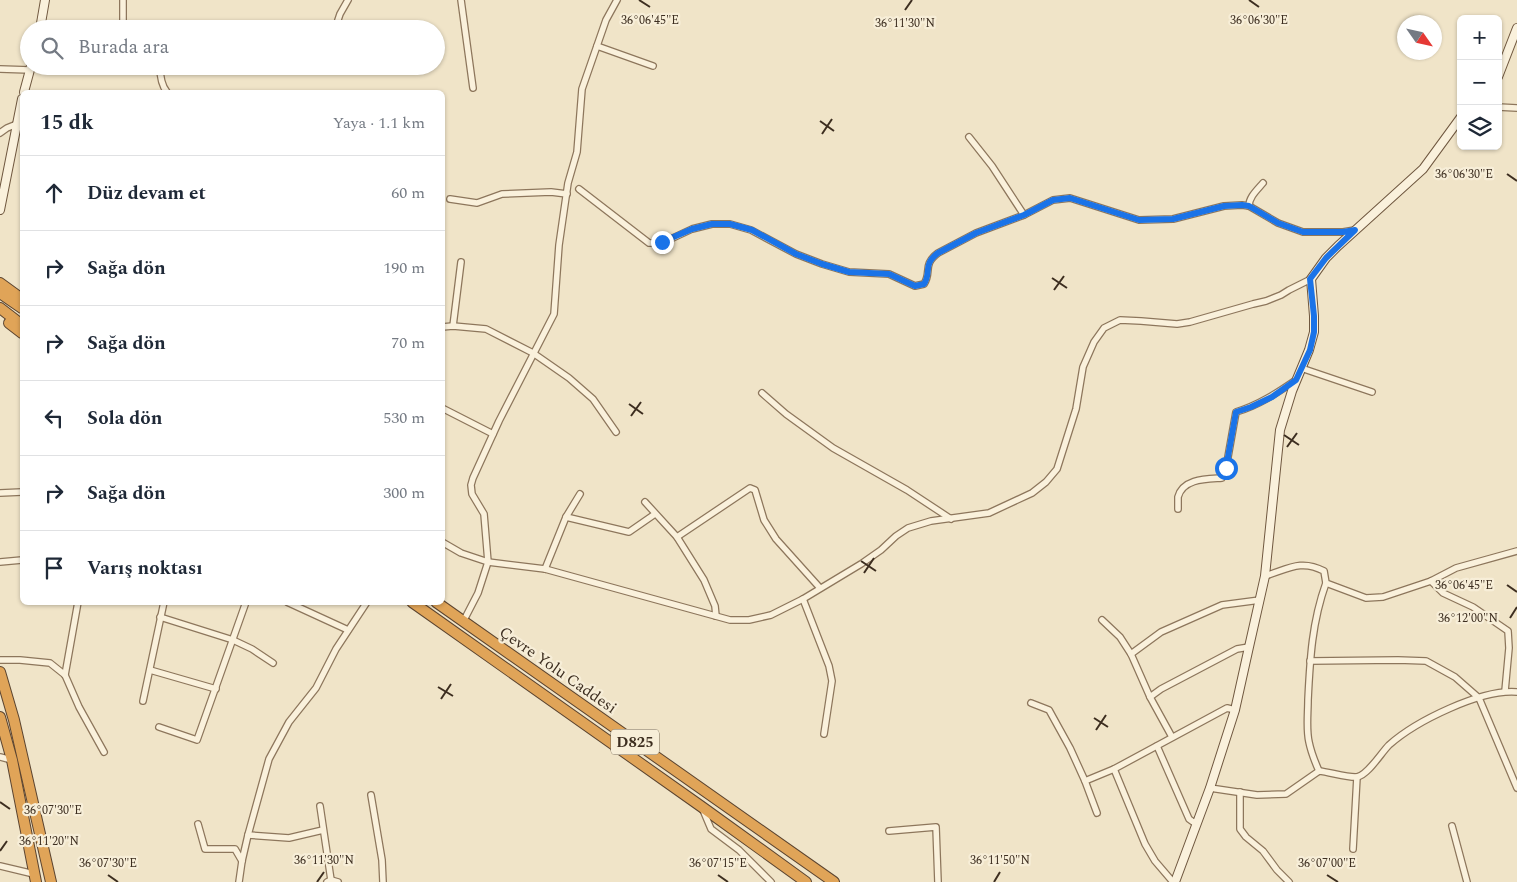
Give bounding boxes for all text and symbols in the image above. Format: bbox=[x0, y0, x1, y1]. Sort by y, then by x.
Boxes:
text: 36°06'45"E bbox=[621, 11, 679, 30]
text: 36°06'30"E bbox=[1230, 11, 1288, 30]
text: 36°11'30"N bbox=[875, 14, 935, 33]
north arrow bbox=[1397, 15, 1442, 60]
map controls bbox=[1457, 15, 1502, 150]
button: + bbox=[1457, 15, 1502, 60]
search box bbox=[20, 20, 445, 75]
text: Burada ara bbox=[78, 33, 169, 62]
icon: search bbox=[38, 34, 66, 62]
button: − bbox=[1457, 60, 1502, 105]
button: layers bbox=[1457, 105, 1502, 150]
text: 15 dk bbox=[40, 107, 94, 139]
text: Yaya · 1.1 km bbox=[333, 111, 425, 135]
text: 36°06'30"E bbox=[1435, 165, 1493, 184]
icon: ahead bbox=[40, 179, 68, 207]
text: Düz devam et bbox=[87, 179, 206, 208]
text: 60 m bbox=[391, 181, 425, 205]
route end bbox=[651, 231, 674, 254]
icon: right bbox=[40, 254, 68, 282]
text: Sağa dön bbox=[87, 254, 166, 283]
text: 190 m bbox=[383, 256, 425, 280]
icon: right bbox=[40, 329, 68, 357]
text: Sağa dön bbox=[87, 329, 166, 358]
text: 70 m bbox=[391, 331, 425, 355]
icon: left bbox=[40, 404, 68, 432]
text: Sola dön bbox=[87, 404, 162, 433]
text: 530 m bbox=[383, 406, 425, 430]
route start bbox=[1215, 457, 1238, 480]
icon: right bbox=[40, 479, 68, 507]
text: Sağa dön bbox=[87, 479, 166, 508]
text: 300 m bbox=[383, 481, 425, 505]
icon: arrive bbox=[40, 554, 68, 582]
text: Varış noktası bbox=[87, 554, 203, 583]
text: 36°06'45"E bbox=[1435, 576, 1493, 595]
text: 36°12'00"N bbox=[1438, 609, 1498, 628]
street label: Çevre Yolu Caddesi bbox=[494, 620, 622, 720]
road number: D825 bbox=[611, 730, 659, 754]
text: 36°07'30"E bbox=[24, 801, 82, 820]
text: 36°11'20"N bbox=[19, 832, 79, 851]
text: 36°11'30"N bbox=[294, 851, 354, 870]
text: 36°11'50"N bbox=[970, 851, 1030, 870]
text: 36°07'30"E bbox=[79, 854, 137, 873]
text: 36°07'15"E bbox=[689, 854, 747, 873]
text: 36°07'00"E bbox=[1298, 854, 1356, 873]

